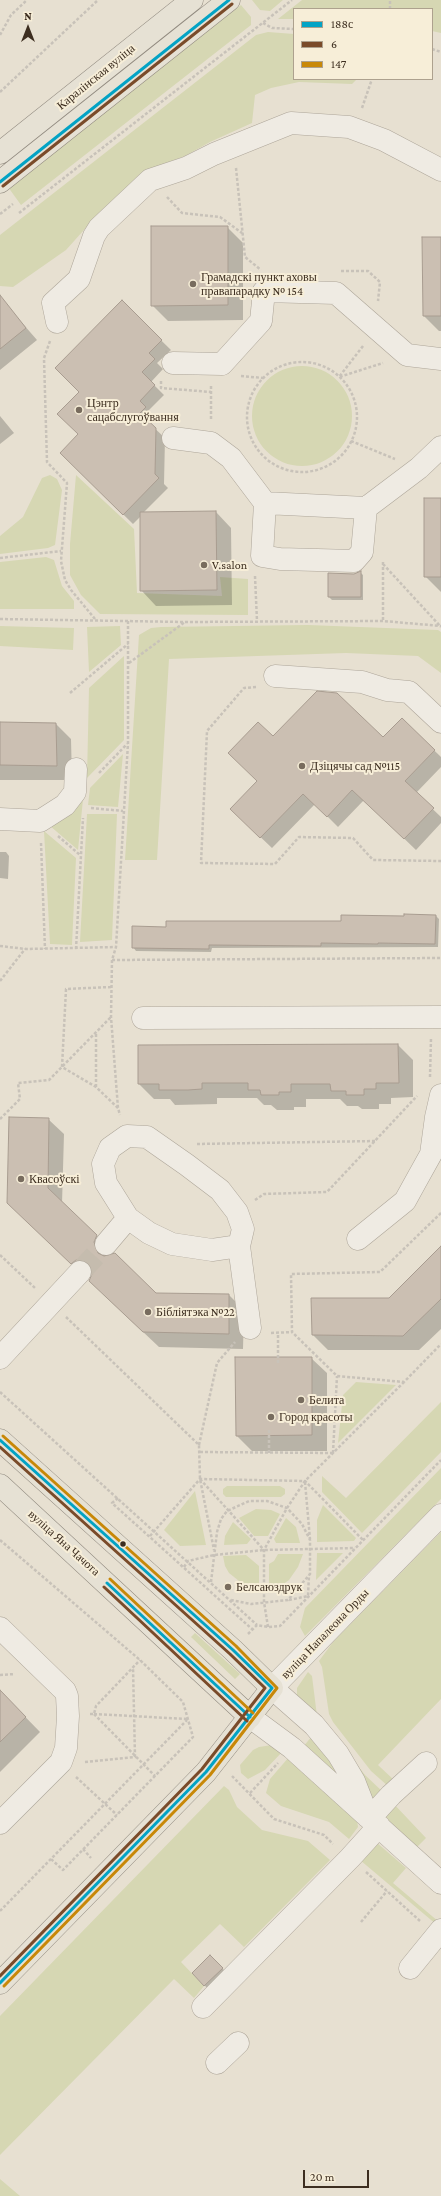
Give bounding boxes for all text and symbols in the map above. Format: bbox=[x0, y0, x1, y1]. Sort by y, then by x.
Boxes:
north arrow bbox=[8, 8, 48, 48]
legend bbox=[293, 8, 433, 80]
text: N bbox=[24, 10, 32, 22]
text: 188с bbox=[331, 17, 353, 31]
text: 6 bbox=[331, 37, 337, 51]
street label: Каралінская вуліца bbox=[54, 41, 138, 113]
text: 147 bbox=[331, 57, 346, 71]
place label: Грамадскі пункт аховы правапарадку № 154 bbox=[201, 270, 317, 298]
marker: Грамадскі пункт аховы правапарадку № 154 bbox=[188, 279, 198, 289]
place label: Цэнтр сацабслугоўвання bbox=[87, 396, 179, 424]
marker: Цэнтр сацабслугоўвання bbox=[74, 405, 84, 415]
place label: V.salon bbox=[212, 558, 247, 572]
marker: V.salon bbox=[199, 560, 209, 570]
place label: Дзіцячы сад №115 bbox=[310, 759, 400, 773]
marker: Дзіцячы сад №115 bbox=[297, 761, 307, 771]
place label: Квасоўскі bbox=[29, 1172, 80, 1186]
marker: Квасоўскі bbox=[16, 1174, 26, 1184]
place label: Бібліятэка №22 bbox=[156, 1305, 235, 1319]
marker: Бібліятэка №22 bbox=[143, 1307, 153, 1317]
place label: Белита bbox=[309, 1393, 344, 1407]
marker: Белита bbox=[296, 1395, 306, 1405]
place label: Город красоты bbox=[279, 1410, 353, 1424]
marker: Город красоты bbox=[266, 1412, 276, 1422]
street label: вуліца Яна Чачота bbox=[25, 1507, 103, 1579]
unlabelled marker bbox=[118, 1539, 128, 1549]
place label: Белсаюздрук bbox=[236, 1580, 302, 1594]
marker: Белсаюздрук bbox=[223, 1582, 233, 1592]
street label: вуліца Напалеона Орды bbox=[278, 1586, 372, 1682]
scale bar bbox=[305, 2162, 371, 2188]
text: 20 m bbox=[310, 2170, 334, 2184]

